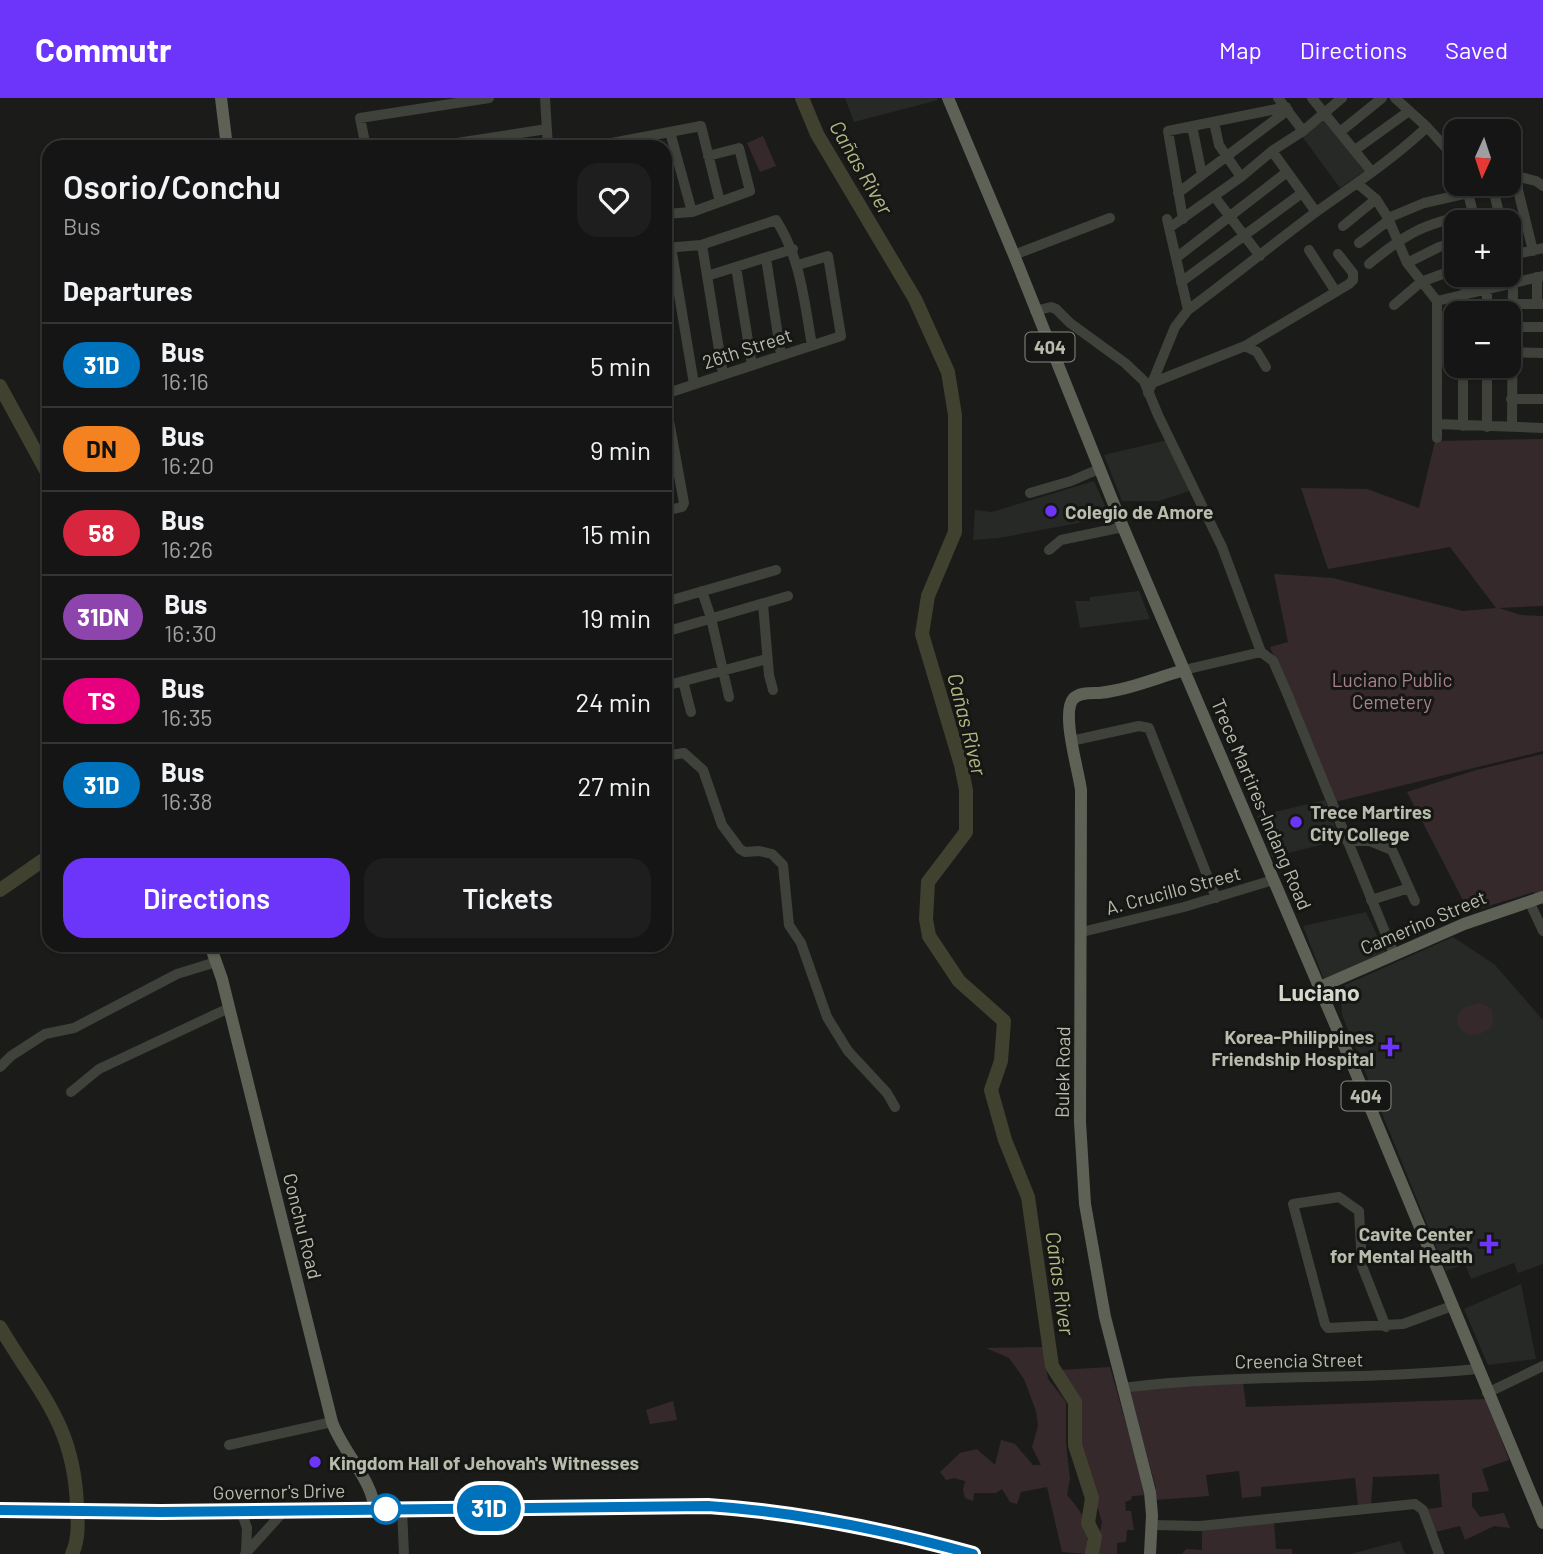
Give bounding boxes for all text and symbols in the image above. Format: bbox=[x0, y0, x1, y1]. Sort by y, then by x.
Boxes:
text: Commutr bbox=[35, 29, 172, 69]
text: Map bbox=[1219, 35, 1262, 64]
text: Directions bbox=[1300, 35, 1407, 64]
text: Saved bbox=[1445, 35, 1508, 64]
water label: Cañas River bbox=[825, 115, 899, 219]
north arrow bbox=[1444, 119, 1521, 196]
map controls bbox=[1444, 119, 1521, 378]
button: heart bbox=[577, 163, 651, 237]
text: Osorio/Conchu bbox=[63, 166, 281, 206]
button: + bbox=[1444, 210, 1521, 287]
text: Bus bbox=[63, 212, 101, 240]
text: Departures bbox=[63, 275, 193, 306]
button: − bbox=[1444, 301, 1521, 378]
street label: 26th Street bbox=[699, 323, 795, 373]
road number: 404 bbox=[1026, 332, 1074, 362]
text: Bus bbox=[161, 336, 204, 367]
text: 31D bbox=[83, 350, 120, 379]
text: 5 min bbox=[590, 350, 651, 381]
text: 16:16 bbox=[161, 367, 209, 395]
text: Bus bbox=[161, 420, 204, 451]
text: DN bbox=[86, 434, 117, 463]
text: 9 min bbox=[590, 434, 651, 465]
text: 16:20 bbox=[161, 451, 214, 479]
place label: Colegio de Amore bbox=[1065, 500, 1213, 523]
marker: Colegio de Amore bbox=[1043, 503, 1059, 519]
text: Bus bbox=[161, 504, 204, 535]
text: 58 bbox=[89, 518, 114, 547]
text: 15 min bbox=[581, 518, 651, 549]
text: 16:26 bbox=[161, 535, 213, 563]
text: Bus bbox=[164, 588, 207, 619]
text: 31DN bbox=[77, 602, 129, 631]
text: 19 min bbox=[581, 602, 651, 633]
text: 16:30 bbox=[164, 619, 217, 647]
park label: Luciano Public Cemetery bbox=[1332, 668, 1452, 713]
water label: Cañas River bbox=[943, 670, 993, 778]
text: Bus bbox=[161, 672, 204, 703]
text: TS bbox=[87, 686, 116, 715]
text: 24 min bbox=[575, 686, 651, 717]
street label: Trece Martires-Indang Road bbox=[1207, 695, 1317, 913]
text: 16:35 bbox=[161, 703, 212, 731]
text: Bus bbox=[161, 756, 204, 787]
text: 31D bbox=[83, 770, 120, 799]
text: 27 min bbox=[577, 770, 651, 801]
text: 16:38 bbox=[161, 787, 213, 815]
place label: Trece Martires City College bbox=[1310, 800, 1432, 845]
marker: Trece Martires City College bbox=[1288, 814, 1304, 830]
button: Directions bbox=[63, 858, 350, 938]
button: Tickets bbox=[364, 858, 651, 938]
street label: A. Crucillo Street bbox=[1103, 861, 1243, 919]
street label: Camerino Street bbox=[1357, 885, 1489, 959]
district label: Luciano bbox=[1278, 978, 1360, 1006]
place label: Korea-Philippines Friendship Hospital bbox=[1211, 1025, 1374, 1070]
street label: Bulek Road bbox=[1050, 1026, 1074, 1118]
marker: Korea-Philippines Friendship Hospital bbox=[1380, 1037, 1400, 1057]
road number: 404 bbox=[1342, 1082, 1390, 1111]
street label: Conchu Road bbox=[279, 1171, 327, 1281]
place label: Cavite Center for Mental Health bbox=[1330, 1222, 1474, 1267]
water label: Cañas River bbox=[1041, 1230, 1081, 1337]
marker: Cavite Center for Mental Health bbox=[1479, 1234, 1499, 1254]
street label: Creencia Street bbox=[1234, 1347, 1364, 1373]
place label: Kingdom Hall of Jehovah's Witnesses bbox=[329, 1451, 639, 1474]
marker: Kingdom Hall of Jehovah's Witnesses bbox=[307, 1454, 323, 1470]
street label: Governor's Drive bbox=[213, 1478, 345, 1504]
line badge: 31D bbox=[449, 1485, 529, 1531]
text: 31D bbox=[471, 1493, 507, 1522]
unlabelled marker bbox=[371, 1494, 401, 1524]

